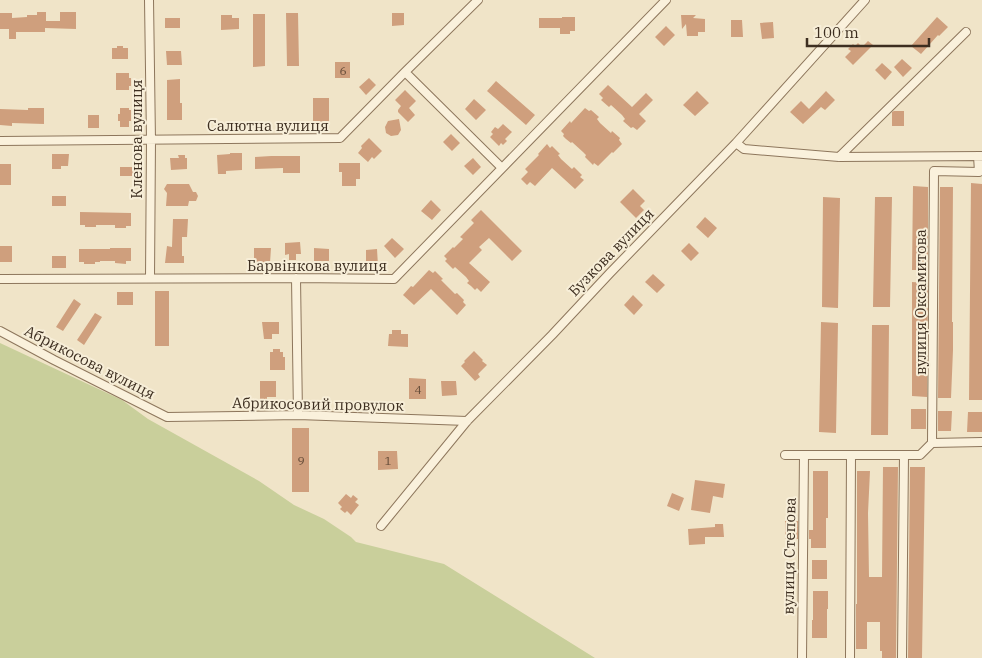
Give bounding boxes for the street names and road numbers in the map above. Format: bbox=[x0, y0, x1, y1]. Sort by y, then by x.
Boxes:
street label: Кленова вулиця bbox=[127, 79, 146, 199]
street label: Салютна вулиця bbox=[207, 116, 329, 135]
street label: Бузкова вулиця bbox=[564, 204, 658, 300]
street label: вулиця Оксамитова bbox=[911, 229, 930, 375]
street label: Барвінкова вулиця bbox=[247, 256, 387, 275]
street label: Абрикосова вулиця bbox=[22, 321, 158, 403]
street label: Абрикосовий провулок bbox=[232, 393, 404, 415]
street label: вулиця Степова bbox=[778, 497, 800, 615]

